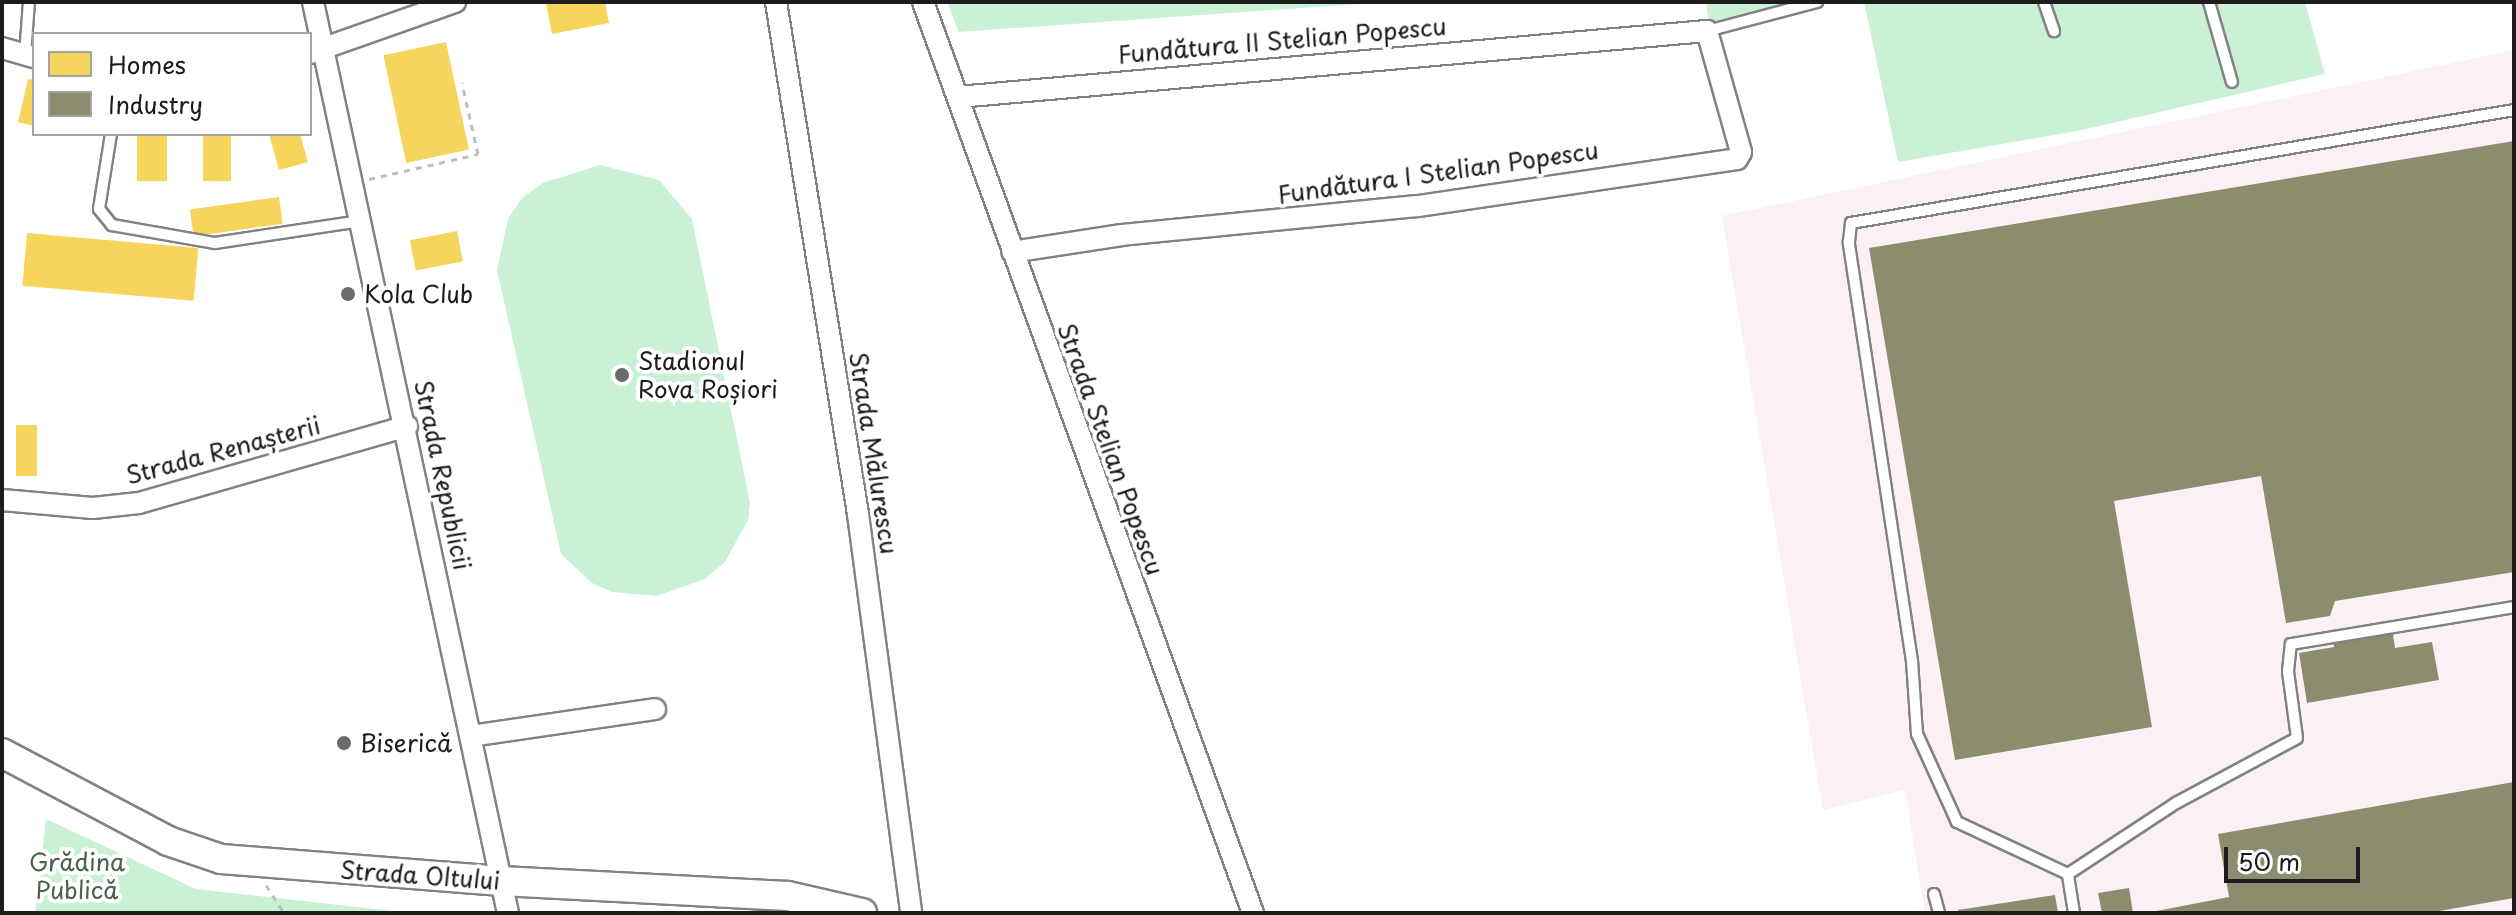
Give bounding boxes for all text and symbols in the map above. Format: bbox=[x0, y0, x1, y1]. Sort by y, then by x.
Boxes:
street label: Fundătura II Stelian Popescu bbox=[1117, 11, 1447, 69]
legend bbox=[32, 32, 312, 136]
text: Homes bbox=[108, 46, 186, 82]
text: Industry bbox=[108, 86, 203, 122]
street label: Fundătura I Stelian Popescu bbox=[1277, 135, 1599, 209]
place label: Kola Club bbox=[364, 280, 474, 308]
marker: Kola Club bbox=[339, 285, 357, 303]
street label: Strada Stelian Popescu bbox=[1052, 319, 1170, 579]
place label: Stadionul Rova Roșiori bbox=[638, 347, 779, 403]
street label: Strada Mălurescu bbox=[844, 350, 904, 556]
marker: Stadionul Rova Roșiori bbox=[613, 366, 631, 384]
street label: Strada Republicii bbox=[408, 376, 478, 574]
street label: Strada Renașterii bbox=[122, 410, 324, 490]
place label: Biserică bbox=[360, 729, 452, 757]
marker: Biserică bbox=[335, 734, 353, 752]
scale bar bbox=[2228, 831, 2364, 881]
text: 50 m bbox=[2238, 843, 2300, 879]
park label: Grădina Publică bbox=[29, 848, 125, 904]
street label: Strada Oltului bbox=[339, 855, 501, 895]

